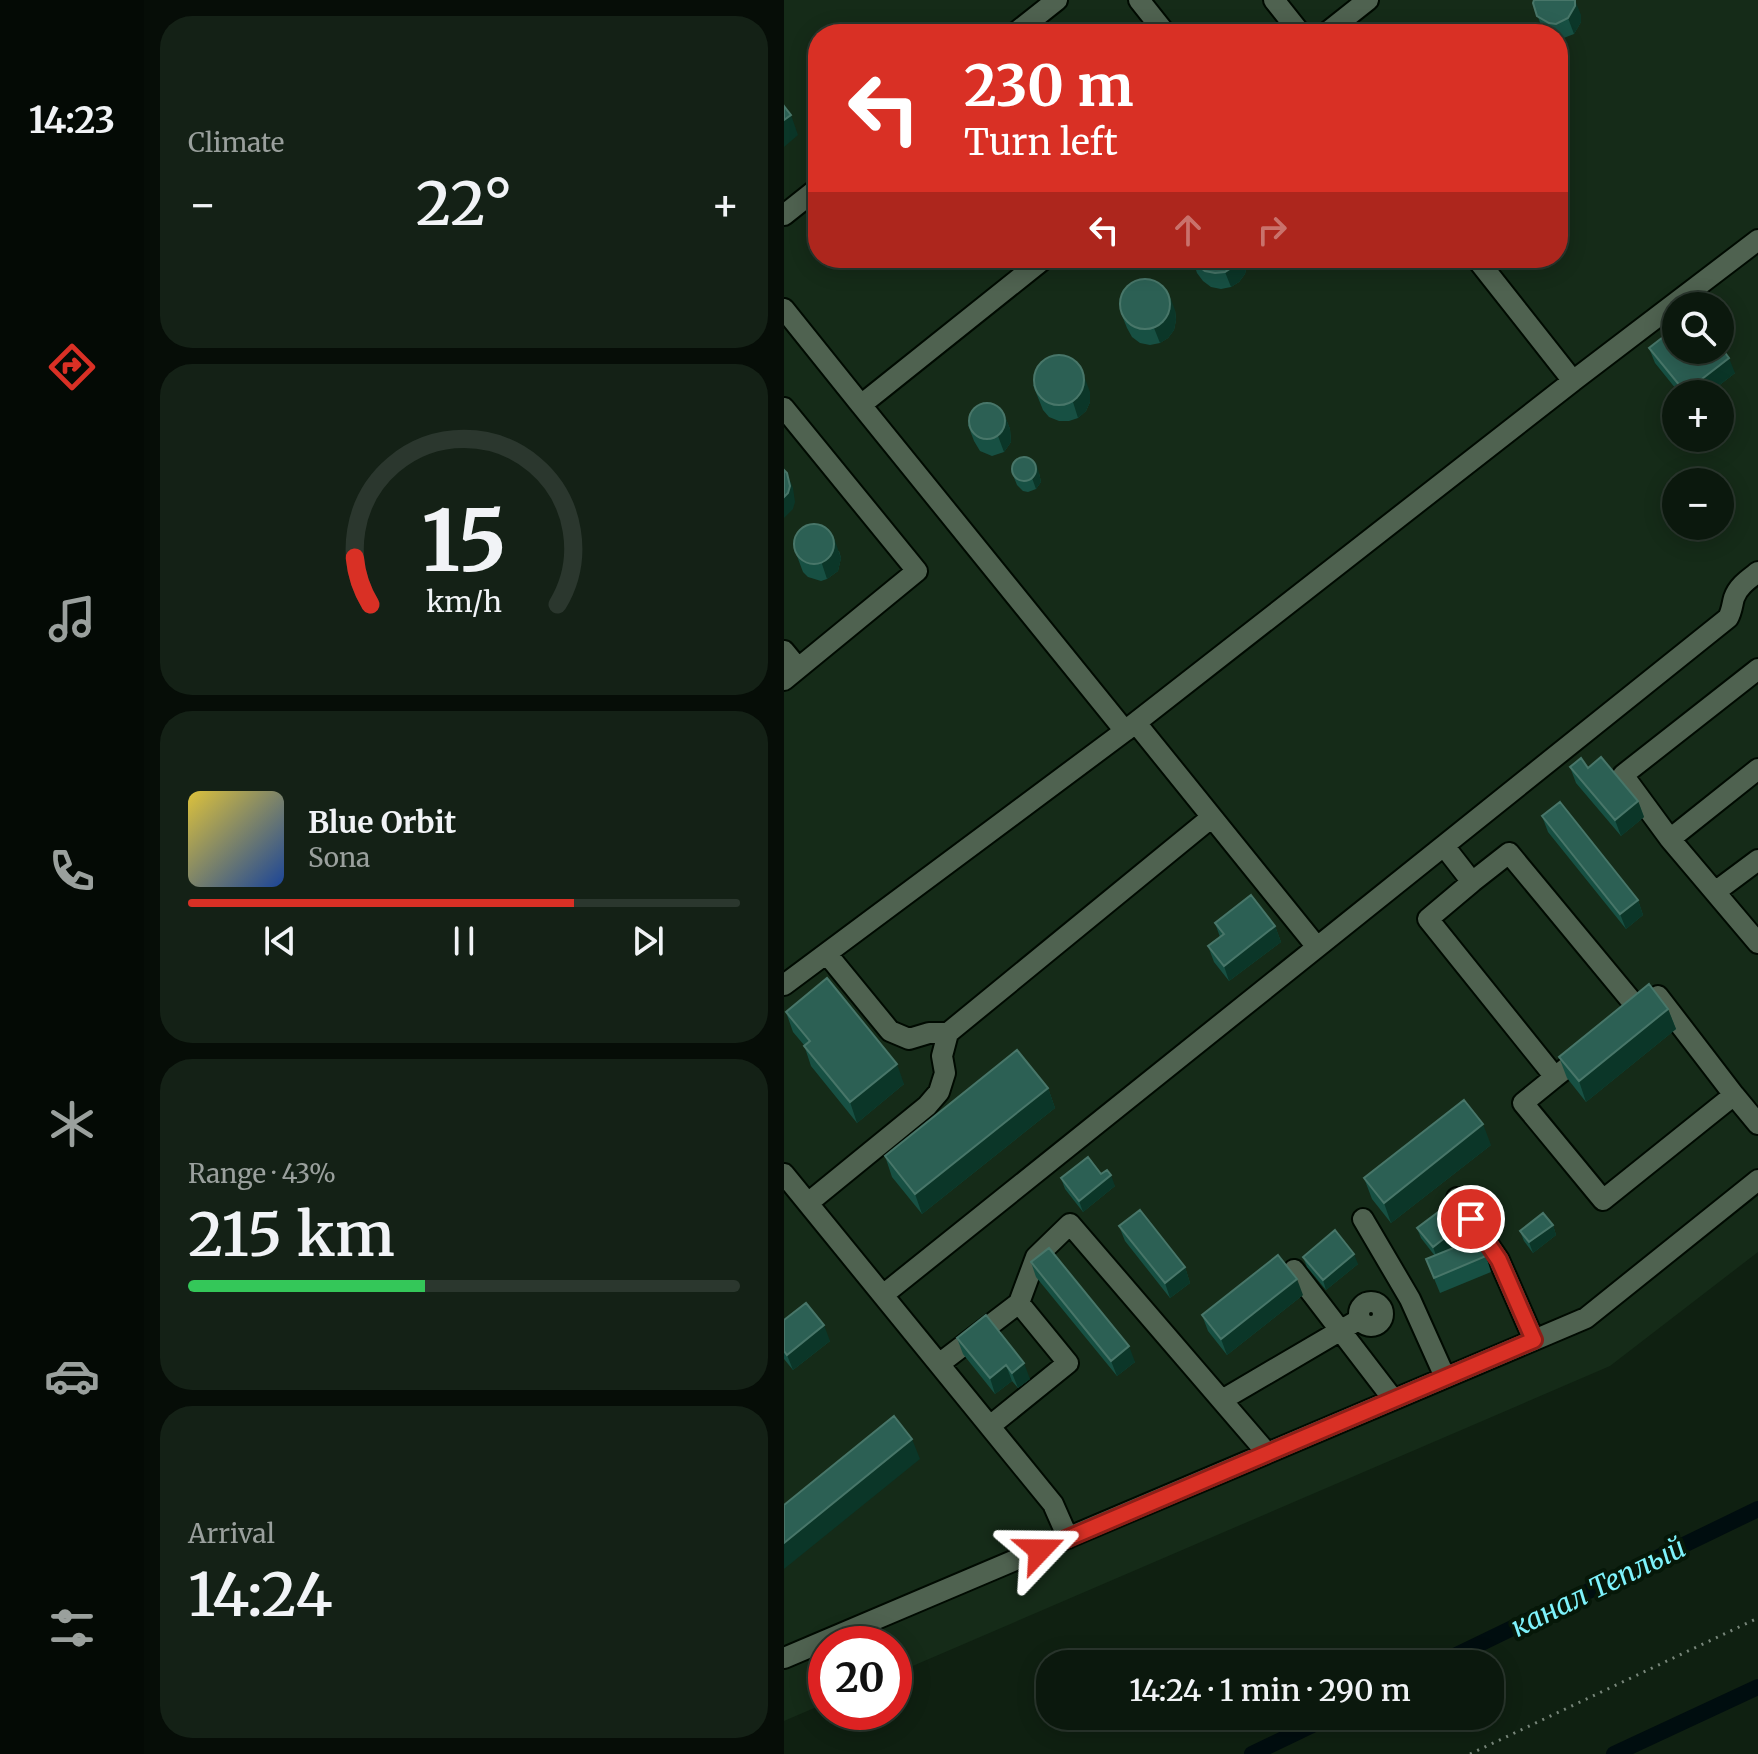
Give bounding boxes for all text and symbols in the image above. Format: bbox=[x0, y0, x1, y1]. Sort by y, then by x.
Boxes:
text: 230 m bbox=[964, 51, 1134, 121]
icon: left bbox=[832, 56, 936, 160]
text: 14:23 bbox=[29, 98, 115, 143]
text: Turn left bbox=[964, 120, 1118, 165]
text: Climate bbox=[188, 126, 284, 159]
text: 22° bbox=[416, 166, 512, 241]
text: − bbox=[188, 177, 217, 232]
text: + bbox=[711, 177, 740, 232]
icon: left bbox=[1082, 208, 1126, 252]
icon: ahead bbox=[1166, 208, 1210, 252]
icon: right bbox=[1250, 208, 1294, 252]
map controls bbox=[1662, 292, 1734, 540]
button: search bbox=[1662, 292, 1734, 364]
icon: directions bbox=[44, 339, 100, 395]
button: + bbox=[1662, 380, 1734, 452]
button: − bbox=[1662, 468, 1734, 540]
text: 15 bbox=[421, 489, 507, 594]
text: km/h bbox=[426, 585, 502, 621]
icon: music bbox=[44, 591, 100, 647]
text: Blue Orbit bbox=[308, 803, 456, 841]
text: Sona bbox=[308, 841, 370, 874]
icon: phone bbox=[44, 843, 100, 899]
icon: previous bbox=[258, 919, 302, 963]
icon: pause bbox=[442, 919, 486, 963]
icon: next bbox=[626, 919, 670, 963]
icon: climate bbox=[44, 1096, 100, 1152]
text: Range · 43% bbox=[188, 1157, 336, 1190]
pin bbox=[1437, 1185, 1505, 1253]
text: 215 km bbox=[188, 1197, 395, 1272]
icon: arrive bbox=[1449, 1197, 1493, 1241]
icon: car bbox=[44, 1348, 100, 1404]
position arrow bbox=[998, 1508, 1082, 1592]
text: Arrival bbox=[188, 1517, 275, 1550]
water label: канал Теплый bbox=[1505, 1529, 1691, 1645]
text: 14:24 bbox=[188, 1557, 333, 1632]
icon: filters bbox=[44, 1600, 100, 1656]
speed limit sign: 20 bbox=[808, 1626, 912, 1730]
text: 14:24 · 1 min · 290 m bbox=[1129, 1671, 1411, 1709]

